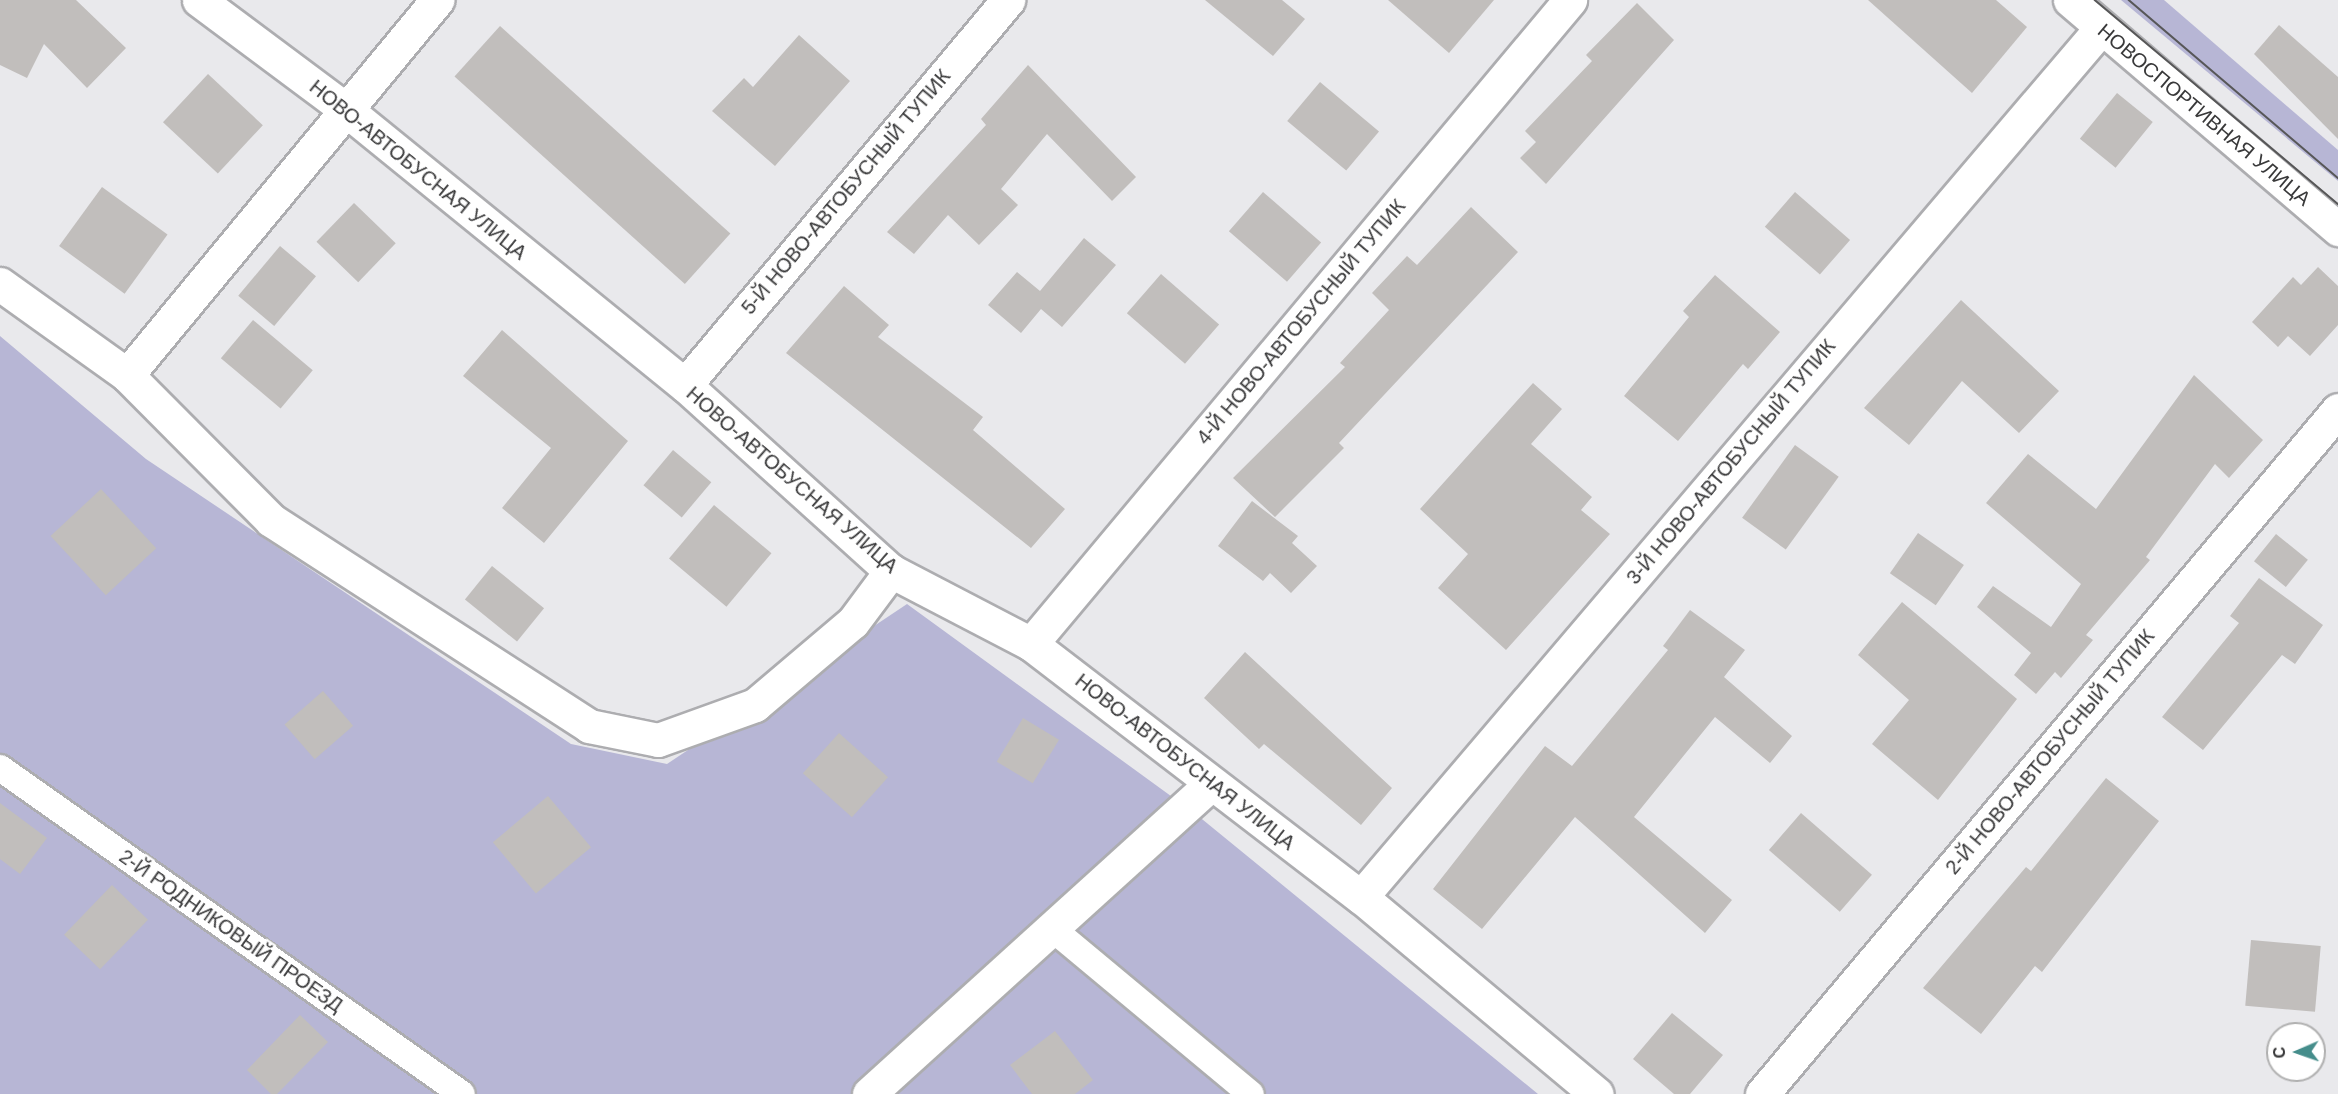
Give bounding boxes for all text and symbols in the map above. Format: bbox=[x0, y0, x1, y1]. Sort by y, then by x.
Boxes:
street label: НОВОСПОРТИВНАЯ УЛИЦА bbox=[2093, 19, 2315, 211]
street label: 5-Й НОВО-АВТОБУСНЫЙ ТУПИК bbox=[737, 65, 955, 319]
street label: НОВО-АВТОБУСНАЯ УЛИЦА bbox=[305, 75, 531, 265]
street label: 4-Й НОВО-АВТОБУСНЫЙ ТУПИК bbox=[1192, 195, 1410, 449]
street label: 3-Й НОВО-АВТОБУСНЫЙ ТУПИК bbox=[1622, 335, 1840, 589]
street label: НОВО-АВТОБУСНАЯ УЛИЦА bbox=[681, 382, 903, 578]
street label: 2-Й НОВО-АВТОБУСНЫЙ ТУПИК bbox=[1941, 625, 2159, 879]
street label: НОВО-АВТОБУСНАЯ УЛИЦА bbox=[1070, 669, 1300, 855]
street label: 2-Й РОДНИКОВЫЙ ПРОЕЗД bbox=[115, 844, 347, 1018]
north arrow bbox=[2266, 1022, 2326, 1082]
text: С bbox=[2271, 1047, 2288, 1059]

